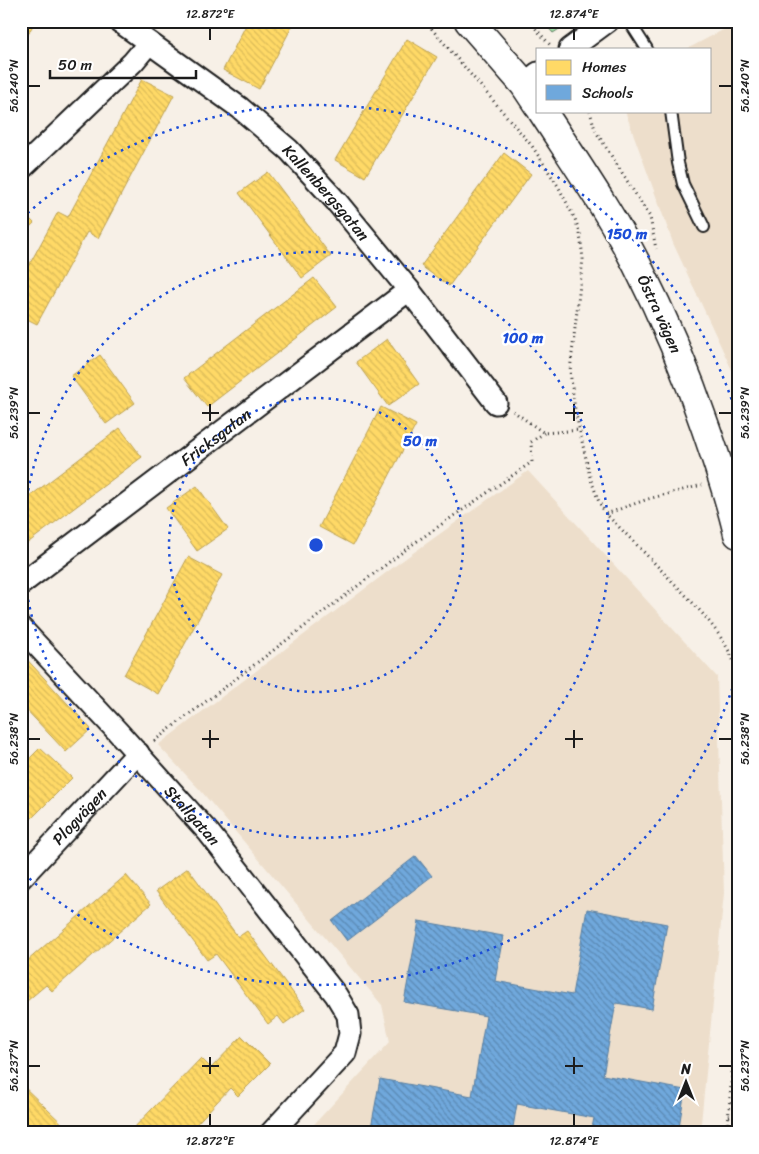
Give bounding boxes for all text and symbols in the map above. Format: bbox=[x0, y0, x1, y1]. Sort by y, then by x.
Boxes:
text: 12.872°E bbox=[186, 3, 236, 25]
text: 12.874°E bbox=[549, 3, 600, 25]
scale bar bbox=[50, 48, 196, 80]
legend bbox=[536, 48, 712, 112]
text: 50 m bbox=[58, 52, 93, 78]
text: Homes bbox=[582, 54, 626, 80]
text: 56.240°N bbox=[3, 59, 25, 113]
text: 56.240°N bbox=[734, 59, 756, 113]
text: Schools bbox=[582, 80, 633, 106]
street label: Kallenbergsgatan bbox=[275, 137, 377, 248]
text: 150 m bbox=[607, 221, 648, 247]
street label: Östra vägen bbox=[629, 269, 690, 358]
text: 100 m bbox=[503, 325, 544, 351]
text: 56.239°N bbox=[3, 386, 25, 439]
text: 56.239°N bbox=[734, 386, 756, 439]
street label: Fricksgatan bbox=[174, 400, 258, 474]
text: 50 m bbox=[403, 428, 438, 454]
centre of rings bbox=[307, 536, 325, 554]
text: 56.238°N bbox=[3, 712, 25, 765]
text: 56.238°N bbox=[734, 712, 756, 765]
street label: Stallgatan bbox=[157, 778, 228, 853]
street label: Plogvägen bbox=[45, 780, 115, 852]
text: 56.237°N bbox=[3, 1040, 25, 1092]
text: 56.237°N bbox=[734, 1040, 756, 1092]
north arrow bbox=[662, 1056, 712, 1106]
text: N bbox=[680, 1057, 691, 1082]
text: 12.872°E bbox=[186, 1130, 236, 1152]
text: 12.874°E bbox=[549, 1130, 600, 1152]

